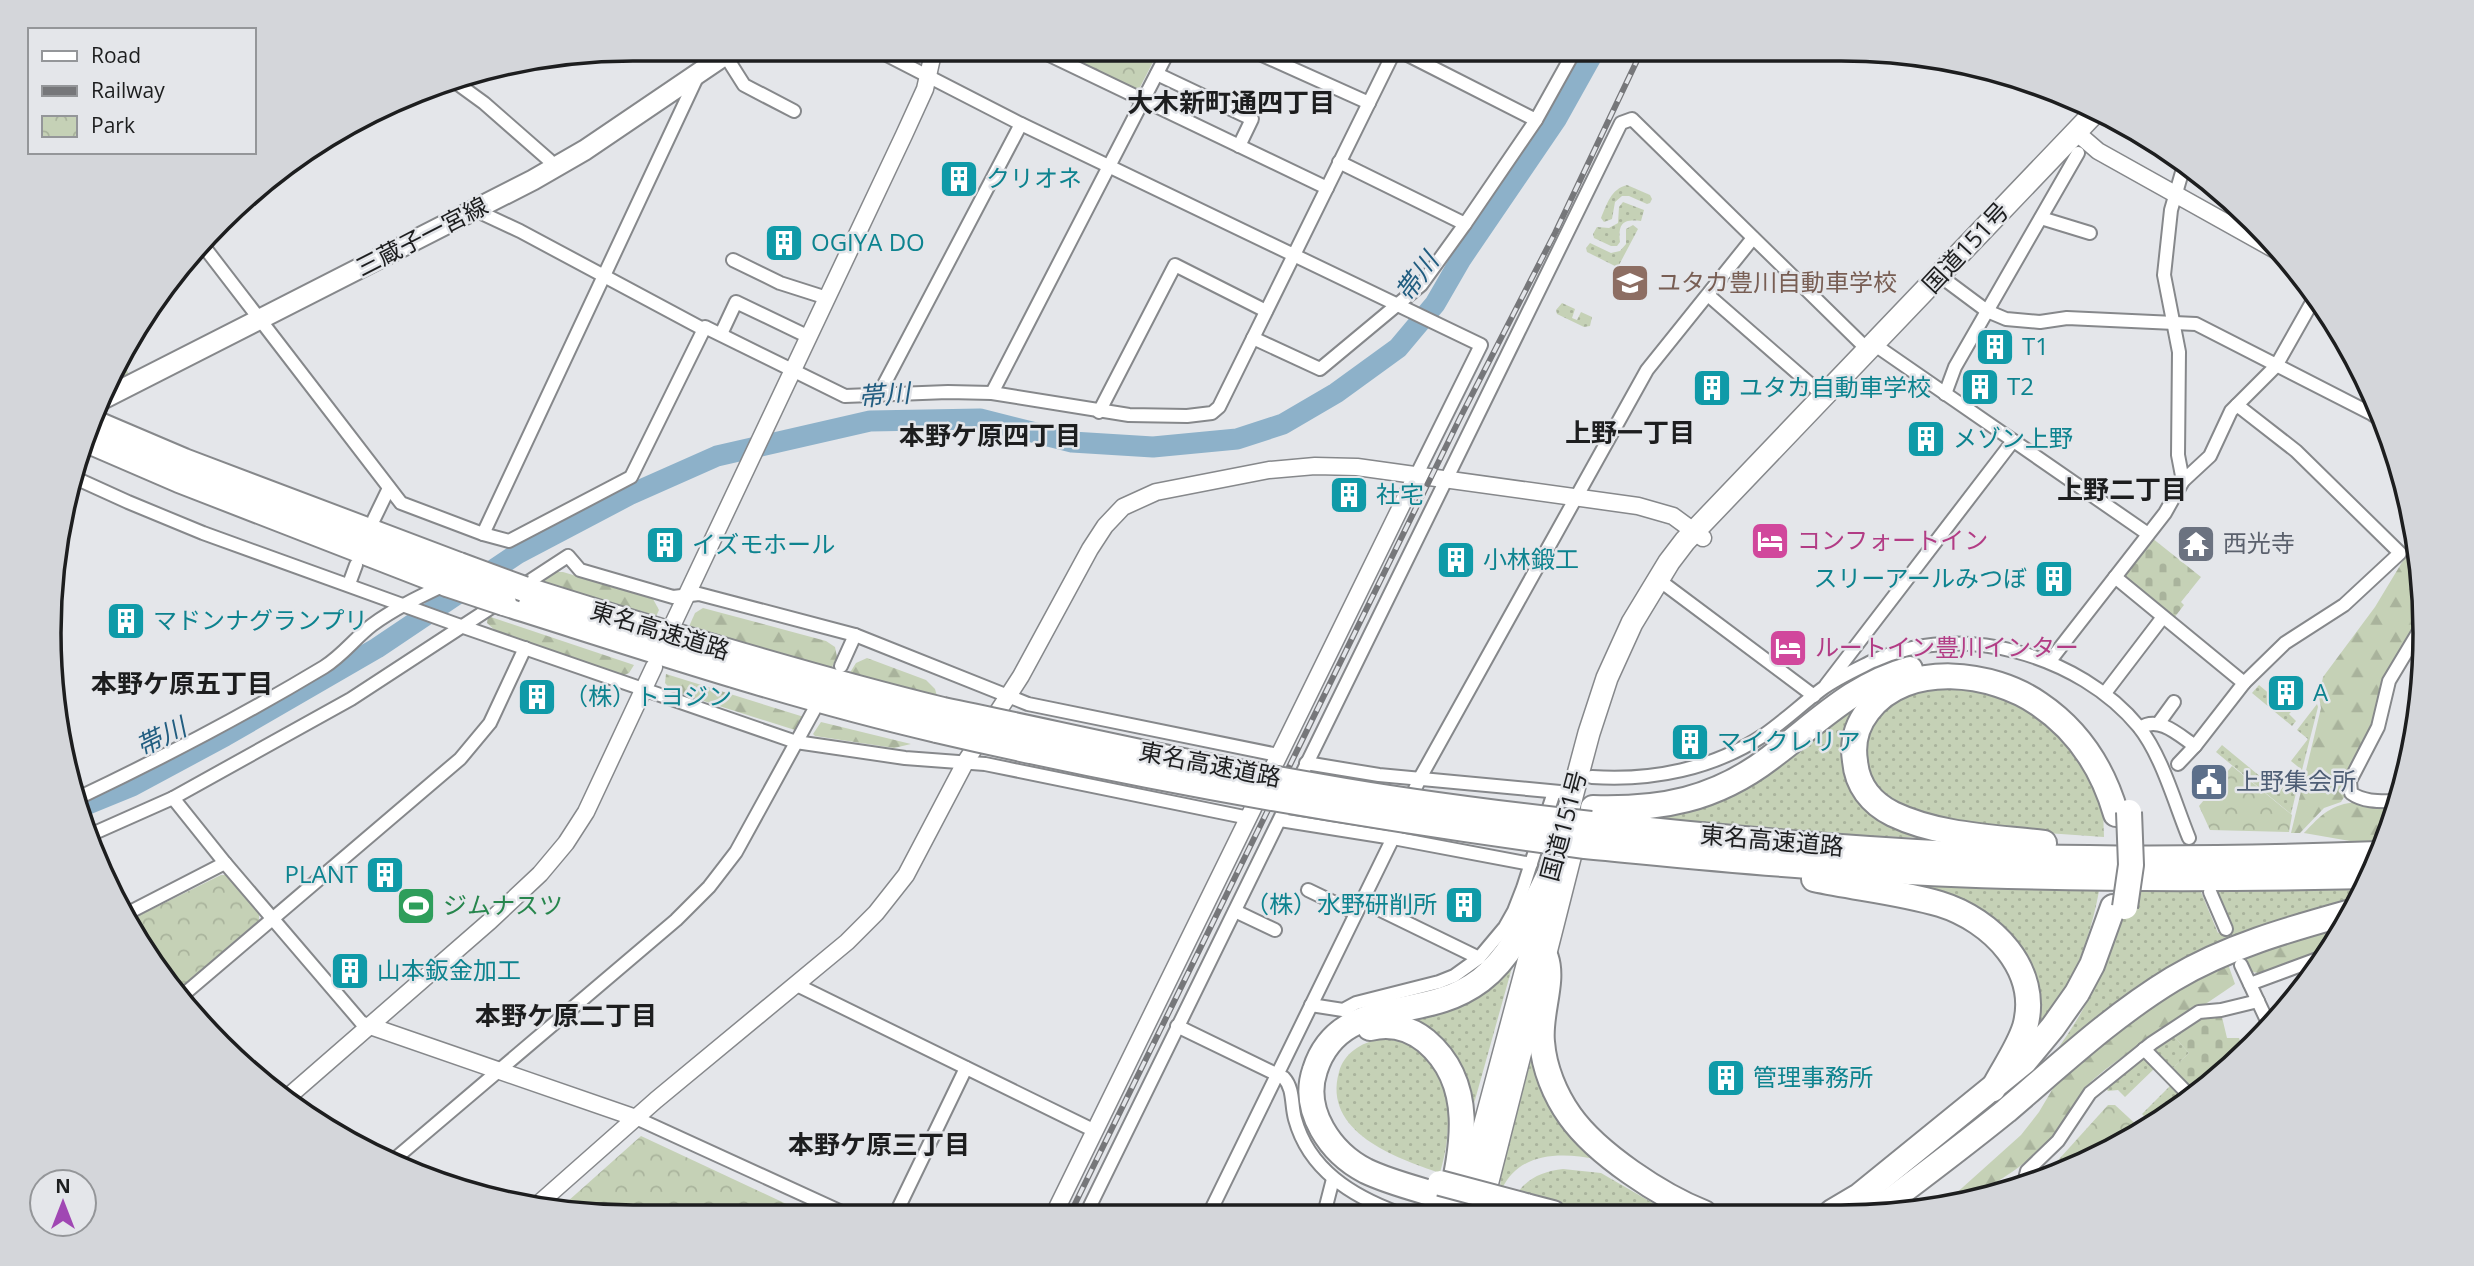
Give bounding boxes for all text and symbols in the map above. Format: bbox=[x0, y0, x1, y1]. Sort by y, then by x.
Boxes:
legend bbox=[28, 28, 256, 154]
text: Road bbox=[91, 41, 141, 69]
text: Railway bbox=[91, 76, 165, 104]
district label: 大木新町通四丁目 bbox=[1127, 84, 1335, 120]
text: Park bbox=[91, 111, 135, 139]
building icon: クリオネ bbox=[938, 158, 980, 200]
place label: クリオネ bbox=[986, 161, 1082, 194]
street label: 三蔵子一宮線 bbox=[350, 188, 493, 283]
street label: 国道151号 bbox=[1914, 194, 2016, 300]
building icon: OGIYA DO bbox=[763, 222, 805, 264]
place label: OGIYA DO bbox=[811, 225, 925, 258]
water label: 帯川 bbox=[1386, 242, 1448, 308]
school or university icon: ユタカ豊川自動車学校 bbox=[1609, 262, 1651, 304]
place label: ユタカ豊川自動車学校 bbox=[1657, 265, 1897, 298]
building icon: T1 bbox=[1974, 326, 2016, 368]
place label: T1 bbox=[2022, 329, 2049, 362]
building icon: T2 bbox=[1959, 366, 2001, 408]
building icon: ユタカ自動車学校 bbox=[1691, 367, 1733, 409]
place label: T2 bbox=[2007, 369, 2034, 402]
place label: ユタカ自動車学校 bbox=[1739, 370, 1931, 403]
water label: 帯川 bbox=[856, 374, 914, 414]
district label: 上野一丁目 bbox=[1565, 414, 1695, 450]
district label: 本野ケ原四丁目 bbox=[899, 417, 1081, 453]
building icon: メゾン上野 bbox=[1905, 418, 1947, 460]
place label: メゾン上野 bbox=[1953, 421, 2073, 454]
district label: 上野二丁目 bbox=[2057, 471, 2187, 507]
building icon: 社宅 bbox=[1328, 474, 1370, 516]
place label: 社宅 bbox=[1376, 477, 1424, 510]
hotel icon: コンフォートイン bbox=[1749, 520, 1791, 562]
place label: コンフォートイン bbox=[1797, 523, 1988, 556]
temple icon: 西光寺 bbox=[2175, 523, 2217, 565]
building icon: イズモホール bbox=[644, 524, 686, 566]
place label: 西光寺 bbox=[2223, 526, 2295, 559]
place label: イズモホール bbox=[692, 527, 835, 560]
building icon: 小林鍛工 bbox=[1435, 539, 1477, 581]
place label: 小林鍛工 bbox=[1483, 542, 1579, 575]
building icon: スリーアールみつぼ bbox=[2033, 558, 2075, 600]
place label: スリーアールみつぼ bbox=[1813, 561, 2027, 594]
street label: 東名高速道路 bbox=[587, 593, 734, 666]
building icon: マドンナグランプリ bbox=[105, 600, 147, 642]
place label: マドンナグランプリ bbox=[153, 603, 368, 636]
hotel icon: ルートイン豊川インター bbox=[1767, 627, 1809, 669]
place label: ルートイン豊川インター bbox=[1815, 630, 2079, 663]
district label: 本野ケ原五丁目 bbox=[91, 665, 273, 701]
building icon: A bbox=[2265, 672, 2307, 714]
place label: A bbox=[2313, 675, 2329, 708]
building icon: （株）トヨジン bbox=[516, 676, 558, 718]
place label: （株）トヨジン bbox=[564, 679, 732, 712]
water label: 帯川 bbox=[129, 707, 195, 764]
building icon: マイクレリア bbox=[1669, 721, 1711, 763]
place label: マイクレリア bbox=[1717, 724, 1861, 757]
street label: 東名高速道路 bbox=[1136, 734, 1284, 793]
public building icon: 上野集会所 bbox=[2188, 761, 2230, 803]
place label: 上野集会所 bbox=[2236, 764, 2356, 797]
street label: 国道151号 bbox=[1532, 767, 1593, 885]
street label: 東名高速道路 bbox=[1699, 817, 1845, 862]
building icon: PLANT bbox=[364, 854, 406, 896]
place label: PLANT bbox=[285, 857, 358, 890]
building icon: （株）水野研削所 bbox=[1443, 884, 1485, 926]
sports icon: ジムナスツ bbox=[395, 885, 437, 927]
place label: （株）水野研削所 bbox=[1245, 887, 1437, 920]
place label: ジムナスツ bbox=[443, 888, 563, 921]
building icon: 山本鈑金加工 bbox=[329, 950, 371, 992]
place label: 山本鈑金加工 bbox=[377, 953, 521, 986]
district label: 本野ケ原二丁目 bbox=[475, 997, 657, 1033]
building icon: 管理事務所 bbox=[1705, 1057, 1747, 1099]
place label: 管理事務所 bbox=[1753, 1060, 1873, 1093]
district label: 本野ケ原三丁目 bbox=[788, 1126, 970, 1162]
north arrow bbox=[28, 1168, 98, 1238]
text: N bbox=[55, 1173, 71, 1199]

